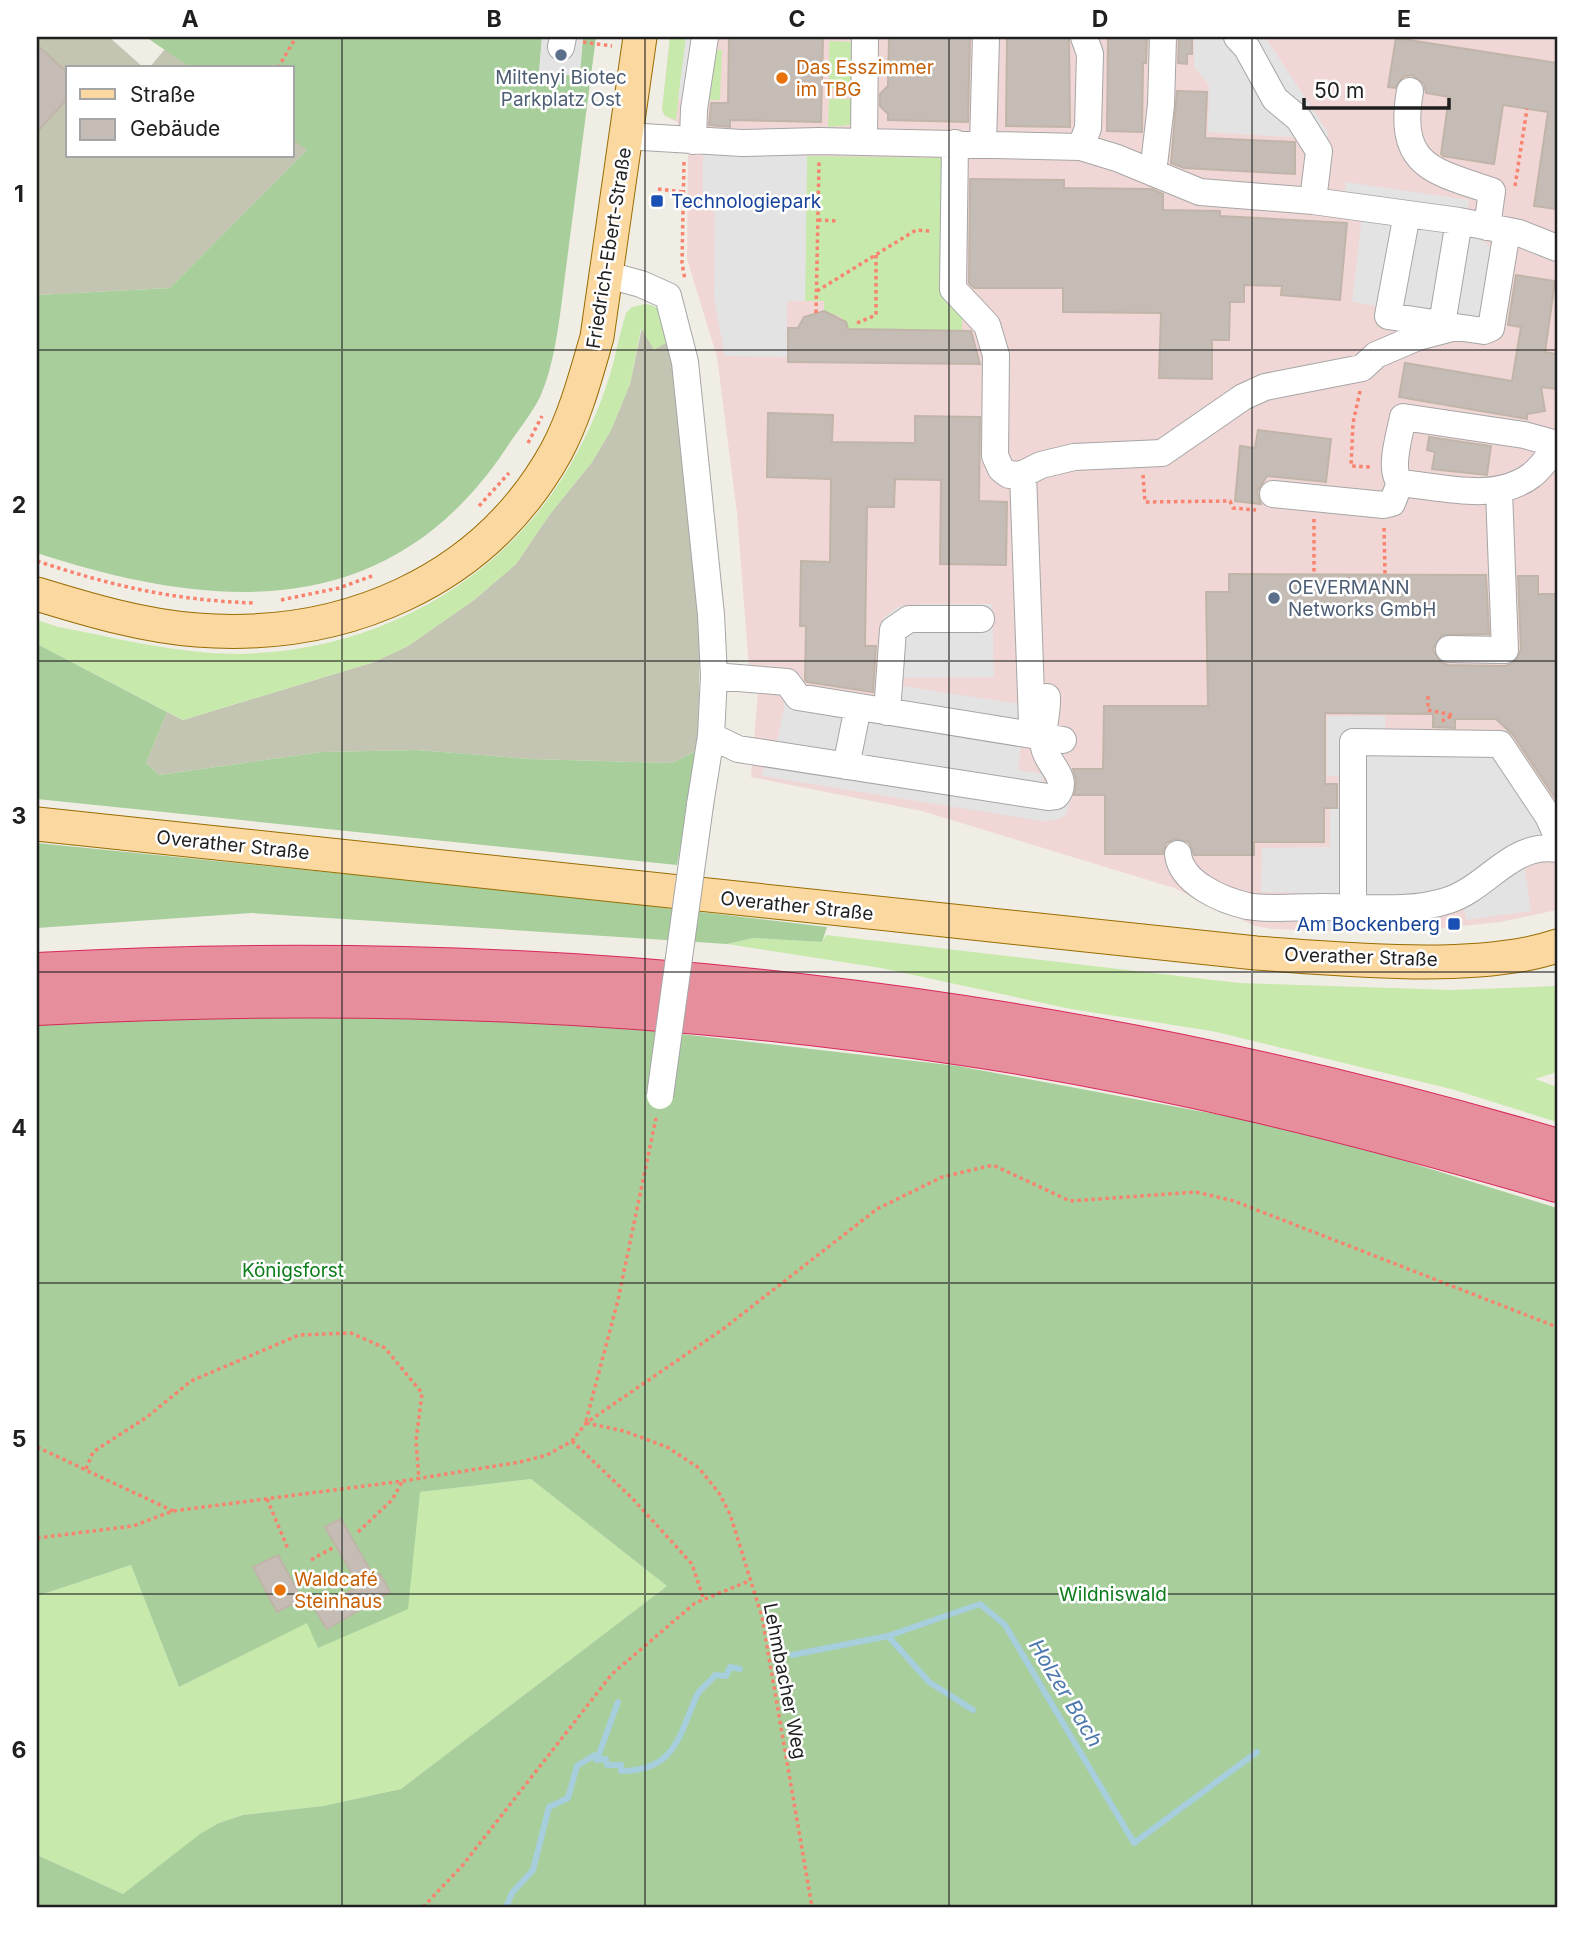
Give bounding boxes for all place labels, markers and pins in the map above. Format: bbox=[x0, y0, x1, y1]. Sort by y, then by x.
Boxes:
marker: Miltenyi Biotec Parkplatz Ost bbox=[553, 47, 569, 63]
place label: Das Esszimmer im TBG bbox=[796, 56, 934, 101]
place label: Miltenyi Biotec Parkplatz Ost bbox=[495, 66, 627, 111]
marker: Das Esszimmer im TBG bbox=[774, 70, 790, 86]
place label: Technologiepark bbox=[671, 190, 822, 213]
marker: Technologiepark bbox=[649, 193, 665, 209]
place label: OEVERMANN Networks GmbH bbox=[1288, 576, 1436, 621]
marker: OEVERMANN Networks GmbH bbox=[1266, 590, 1282, 606]
place label: Am Bockenberg bbox=[1297, 913, 1440, 936]
marker: Am Bockenberg bbox=[1446, 916, 1462, 932]
place label: Waldcafé Steinhaus bbox=[294, 1568, 382, 1613]
marker: Waldcafé Steinhaus bbox=[272, 1582, 288, 1598]

